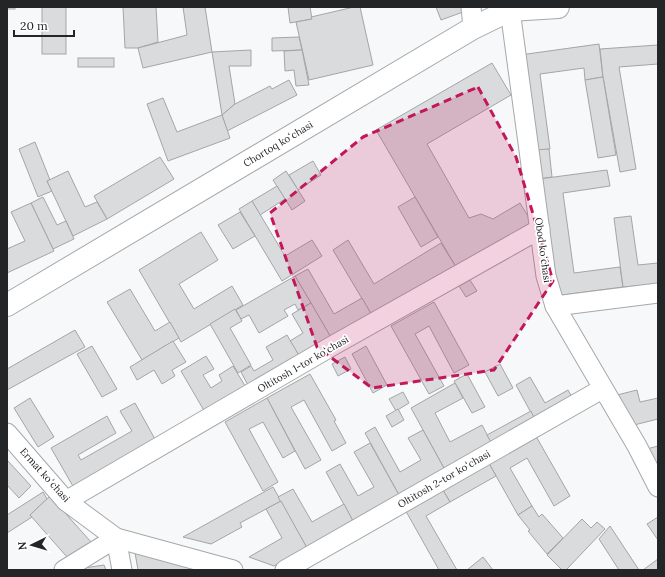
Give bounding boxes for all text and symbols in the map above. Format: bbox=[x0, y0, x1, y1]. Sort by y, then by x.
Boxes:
scale bar bbox=[14, 12, 74, 38]
text: 20 m bbox=[20, 18, 48, 33]
street label: Chortoq koʻchasi bbox=[241, 118, 315, 170]
street label: Obod koʻchasi bbox=[532, 217, 554, 284]
street label: Oltitosh 1-tor koʻchasi bbox=[255, 332, 351, 395]
street label: Ermat koʻchasi bbox=[17, 445, 73, 505]
street label: Oltitosh 2-tor koʻchasi bbox=[395, 447, 493, 511]
north arrow bbox=[12, 525, 52, 565]
text: N bbox=[15, 541, 29, 551]

